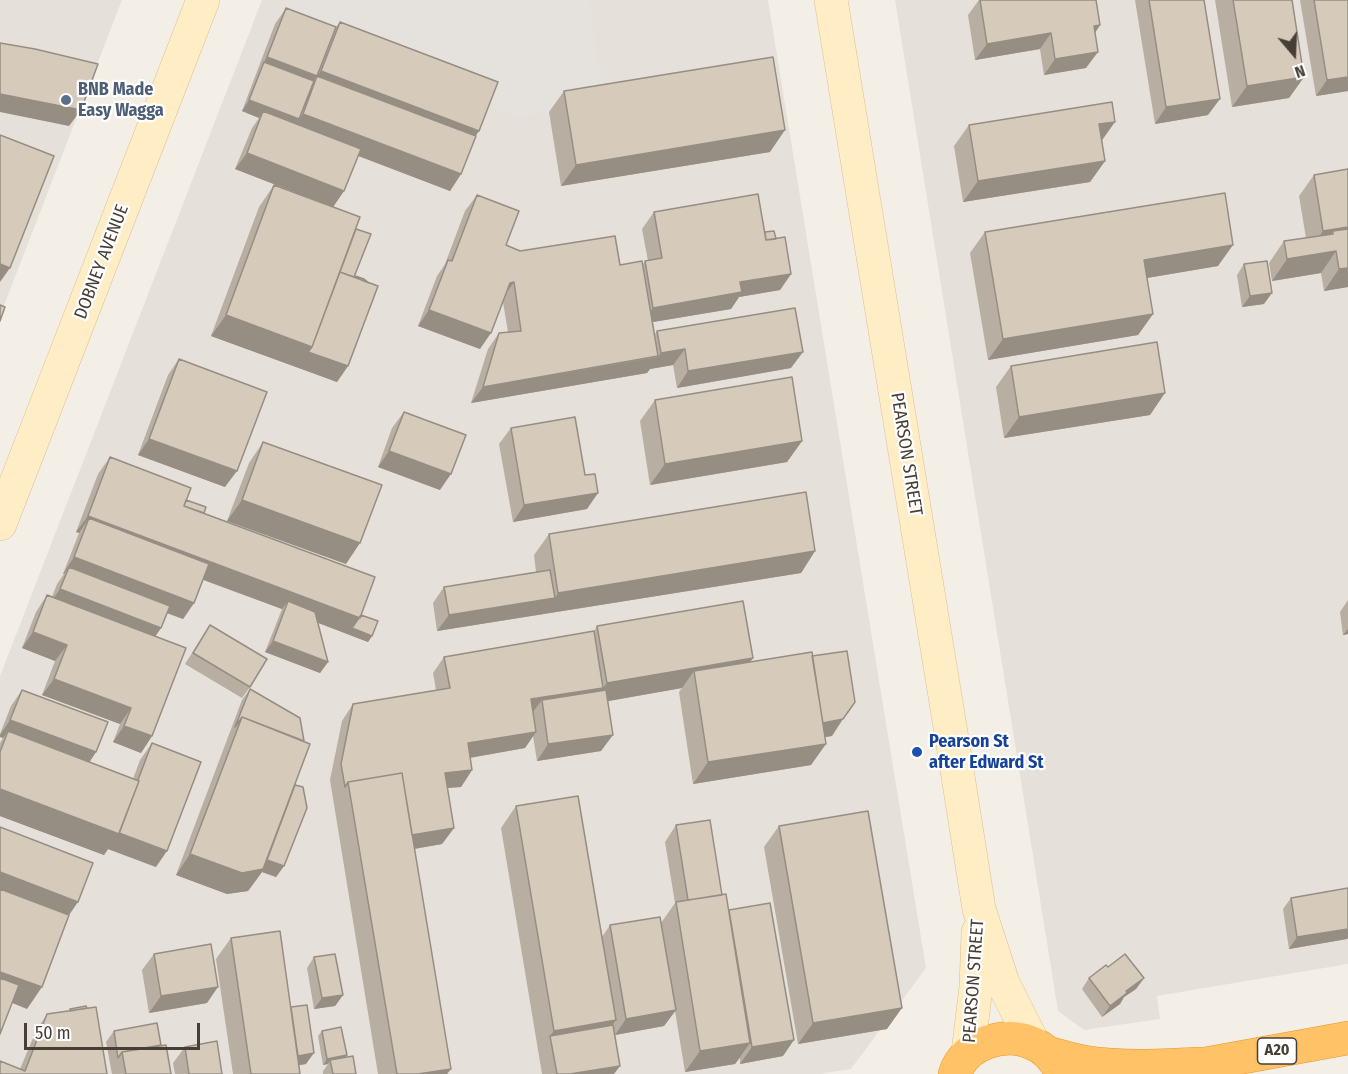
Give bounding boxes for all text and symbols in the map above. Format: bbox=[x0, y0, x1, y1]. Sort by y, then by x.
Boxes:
north arrow bbox=[1264, 24, 1324, 84]
text: N bbox=[1292, 61, 1308, 82]
place label: BNB Made Easy Wagga bbox=[78, 79, 164, 122]
marker: BNB Made Easy Wagga bbox=[59, 93, 73, 107]
street label: DOBNEY AVENUE bbox=[70, 202, 134, 322]
street label: PEARSON STREET bbox=[886, 391, 926, 517]
place label: Pearson St after Edward St bbox=[929, 731, 1044, 774]
marker: Pearson St after Edward St bbox=[910, 745, 924, 759]
street label: PEARSON STREET bbox=[959, 918, 989, 1044]
scale bar bbox=[27, 1011, 202, 1049]
text: 50 m bbox=[35, 1022, 71, 1044]
road number: A20 bbox=[1258, 1038, 1296, 1064]

